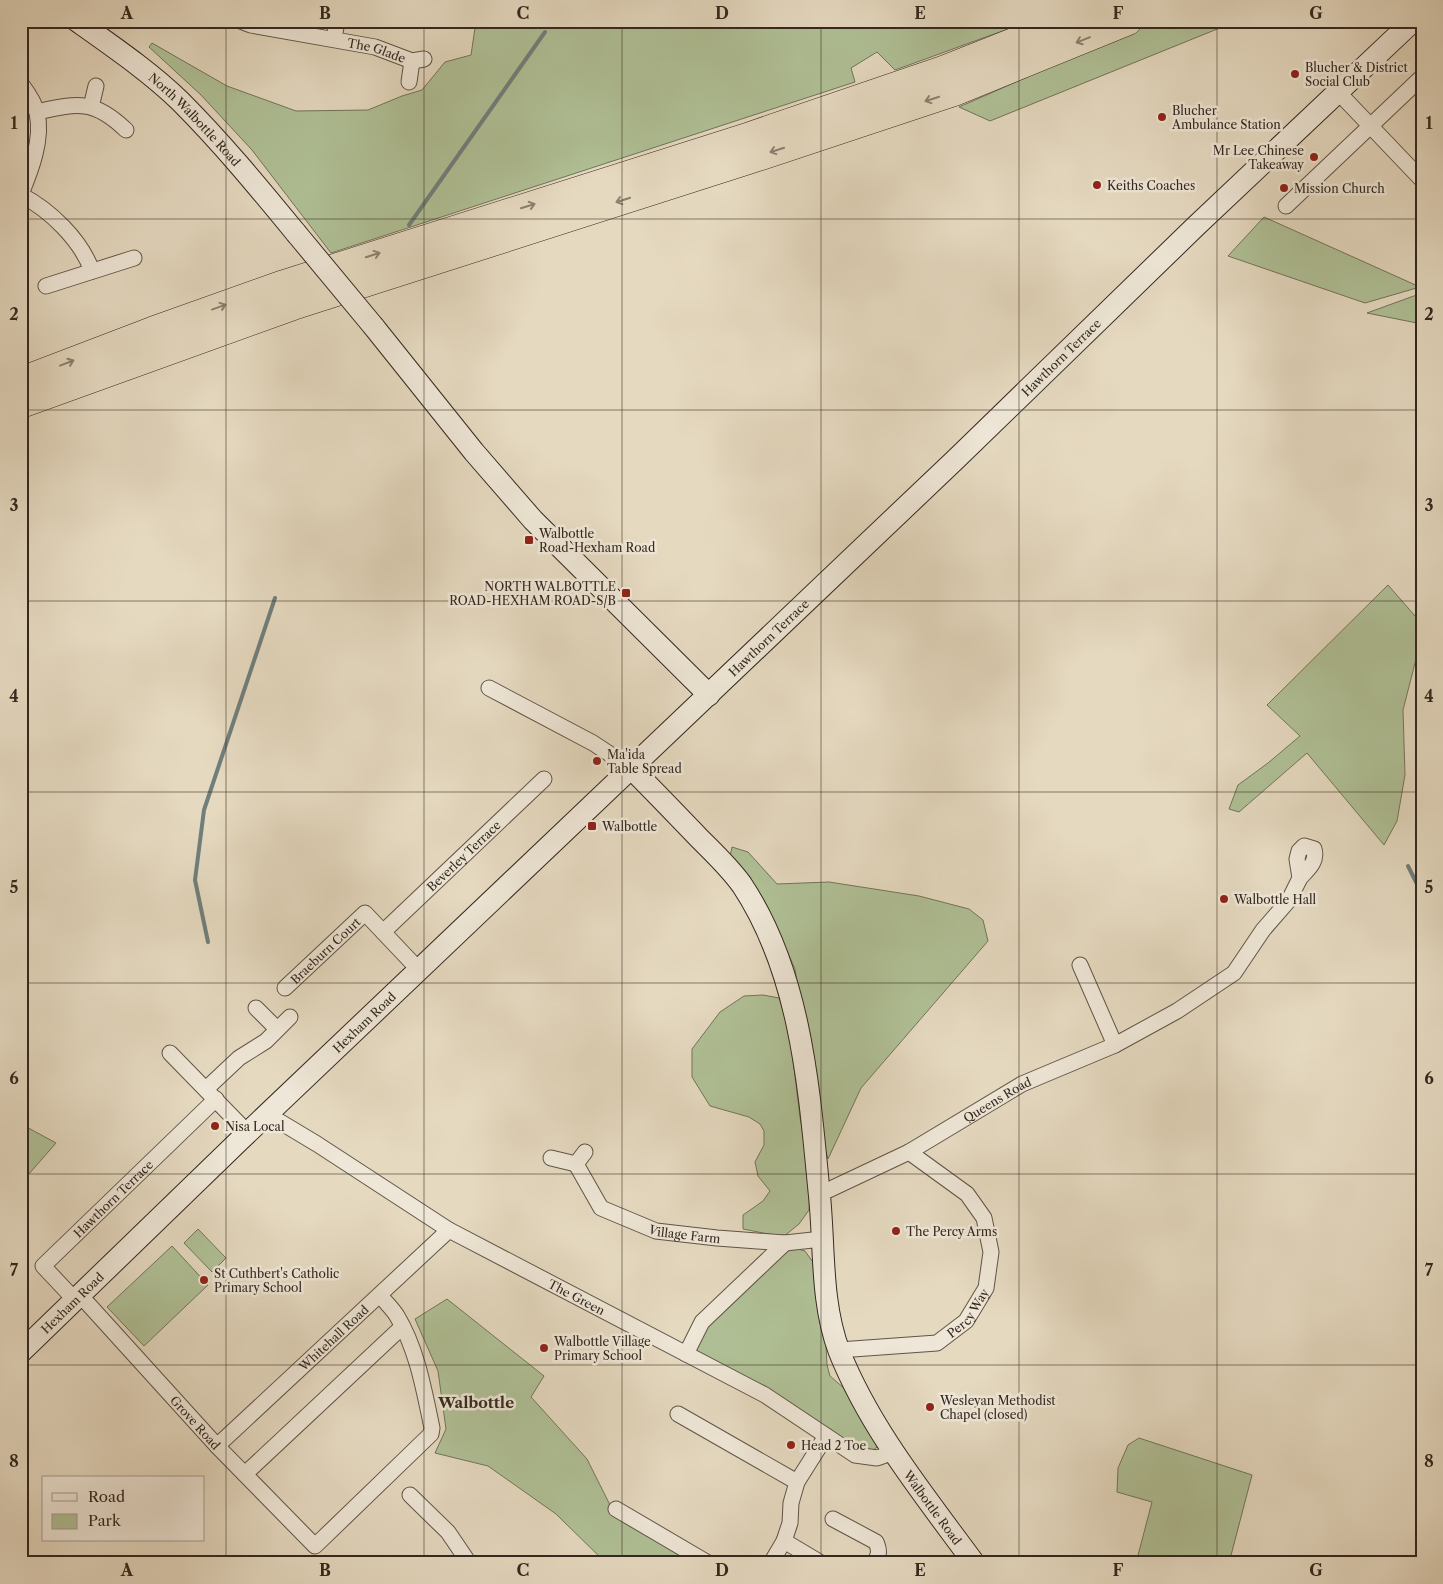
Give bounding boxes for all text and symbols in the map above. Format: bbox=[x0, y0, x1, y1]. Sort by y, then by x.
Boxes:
text: A bbox=[120, 3, 134, 23]
text: B bbox=[319, 3, 331, 23]
text: C bbox=[517, 3, 529, 23]
text: D bbox=[715, 3, 729, 23]
text: E bbox=[914, 3, 926, 23]
text: F bbox=[1113, 3, 1124, 23]
text: G bbox=[1309, 3, 1323, 23]
street label: The Glade bbox=[346, 35, 408, 66]
one-way arrow bbox=[1076, 36, 1091, 45]
place label: Blucher & District Social Club bbox=[1305, 60, 1408, 89]
marker: Blucher & District Social Club bbox=[1289, 68, 1301, 80]
street label: North Walbottle Road bbox=[146, 69, 244, 170]
one-way arrow bbox=[924, 95, 940, 105]
place label: Blucher Ambulance Station bbox=[1171, 103, 1281, 132]
marker: Blucher Ambulance Station bbox=[1156, 111, 1168, 123]
text: 1 bbox=[10, 113, 18, 133]
text: 1 bbox=[1425, 113, 1433, 133]
place label: Mr Lee Chinese Takeaway bbox=[1213, 143, 1304, 172]
one-way arrow bbox=[770, 146, 786, 156]
marker: Mr Lee Chinese Takeaway bbox=[1308, 151, 1320, 163]
place label: Keiths Coaches bbox=[1107, 178, 1195, 193]
marker: Keiths Coaches bbox=[1091, 179, 1103, 191]
place label: Mission Church bbox=[1294, 181, 1385, 196]
marker: Mission Church bbox=[1278, 182, 1290, 194]
one-way arrow bbox=[615, 195, 631, 205]
one-way arrow bbox=[520, 201, 536, 211]
one-way arrow bbox=[365, 250, 381, 260]
one-way arrow bbox=[211, 302, 227, 311]
text: 2 bbox=[9, 304, 19, 324]
text: 2 bbox=[1424, 304, 1434, 324]
street label: Hawthorn Terrace bbox=[1018, 315, 1104, 399]
one-way arrow bbox=[59, 358, 74, 368]
text: 3 bbox=[9, 495, 19, 515]
text: 3 bbox=[1424, 495, 1434, 515]
place label: Walbottle Road-Hexham Road bbox=[538, 526, 656, 555]
marker: Walbottle Road-Hexham Road bbox=[523, 534, 535, 546]
place label: NORTH WALBOTTLE ROAD-HEXHAM ROAD-S/B bbox=[449, 579, 616, 608]
marker: NORTH WALBOTTLE ROAD-HEXHAM ROAD-S/B bbox=[620, 587, 632, 599]
street label: Hawthorn Terrace bbox=[725, 596, 812, 679]
text: 4 bbox=[9, 686, 19, 706]
text: 4 bbox=[1424, 686, 1434, 706]
place label: Ma'ida Table Spread bbox=[607, 747, 682, 776]
marker: Ma'ida Table Spread bbox=[591, 755, 603, 767]
street label: Beverley Terrace bbox=[423, 817, 504, 894]
place label: Walbottle bbox=[601, 819, 658, 834]
marker: Walbottle bbox=[586, 820, 598, 832]
text: 5 bbox=[10, 877, 19, 897]
text: 5 bbox=[1425, 877, 1434, 897]
place label: Walbottle Hall bbox=[1233, 892, 1317, 907]
marker: Walbottle Hall bbox=[1218, 893, 1230, 905]
street label: Braeburn Court bbox=[287, 914, 364, 987]
street label: Hexham Road bbox=[329, 988, 399, 1055]
text: 6 bbox=[9, 1068, 19, 1088]
text: 6 bbox=[1424, 1068, 1434, 1088]
street label: Queens Road bbox=[960, 1073, 1034, 1125]
place label: Nisa Local bbox=[225, 1119, 285, 1134]
marker: Nisa Local bbox=[209, 1120, 221, 1132]
street label: Hawthorn Terrace bbox=[70, 1156, 156, 1240]
street label: Village Farm bbox=[646, 1221, 721, 1246]
place label: The Percy Arms bbox=[906, 1224, 997, 1239]
marker: The Percy Arms bbox=[890, 1225, 902, 1237]
text: 7 bbox=[10, 1260, 19, 1280]
text: 7 bbox=[1425, 1260, 1434, 1280]
place label: St Cuthbert's Catholic Primary School bbox=[214, 1266, 339, 1295]
street label: Hexham Road bbox=[38, 1269, 107, 1336]
marker: St Cuthbert's Catholic Primary School bbox=[198, 1274, 210, 1286]
street label: The Green bbox=[546, 1276, 608, 1318]
street label: Percy Way bbox=[944, 1285, 992, 1340]
street label: Whitehall Road bbox=[295, 1301, 372, 1374]
place label: Walbottle Village Primary School bbox=[553, 1334, 651, 1363]
marker: Walbottle Village Primary School bbox=[538, 1342, 550, 1354]
street label: Grove Road bbox=[167, 1392, 224, 1453]
district label: Walbottle bbox=[437, 1393, 514, 1412]
place label: Wesleyan Methodist Chapel (closed) bbox=[939, 1393, 1056, 1422]
marker: Wesleyan Methodist Chapel (closed) bbox=[924, 1401, 936, 1413]
place label: Head 2 Toe bbox=[801, 1438, 867, 1453]
marker: Head 2 Toe bbox=[785, 1439, 797, 1451]
text: 8 bbox=[9, 1451, 19, 1471]
text: 8 bbox=[1424, 1451, 1434, 1471]
street label: Walbottle Road bbox=[900, 1466, 966, 1548]
legend bbox=[42, 1476, 205, 1542]
text: Road bbox=[88, 1487, 125, 1506]
text: Park bbox=[88, 1511, 122, 1530]
text: A bbox=[120, 1560, 134, 1580]
text: B bbox=[319, 1560, 331, 1580]
text: C bbox=[517, 1560, 529, 1580]
text: D bbox=[715, 1560, 729, 1580]
text: E bbox=[914, 1560, 926, 1580]
text: F bbox=[1113, 1560, 1124, 1580]
text: G bbox=[1309, 1560, 1323, 1580]

